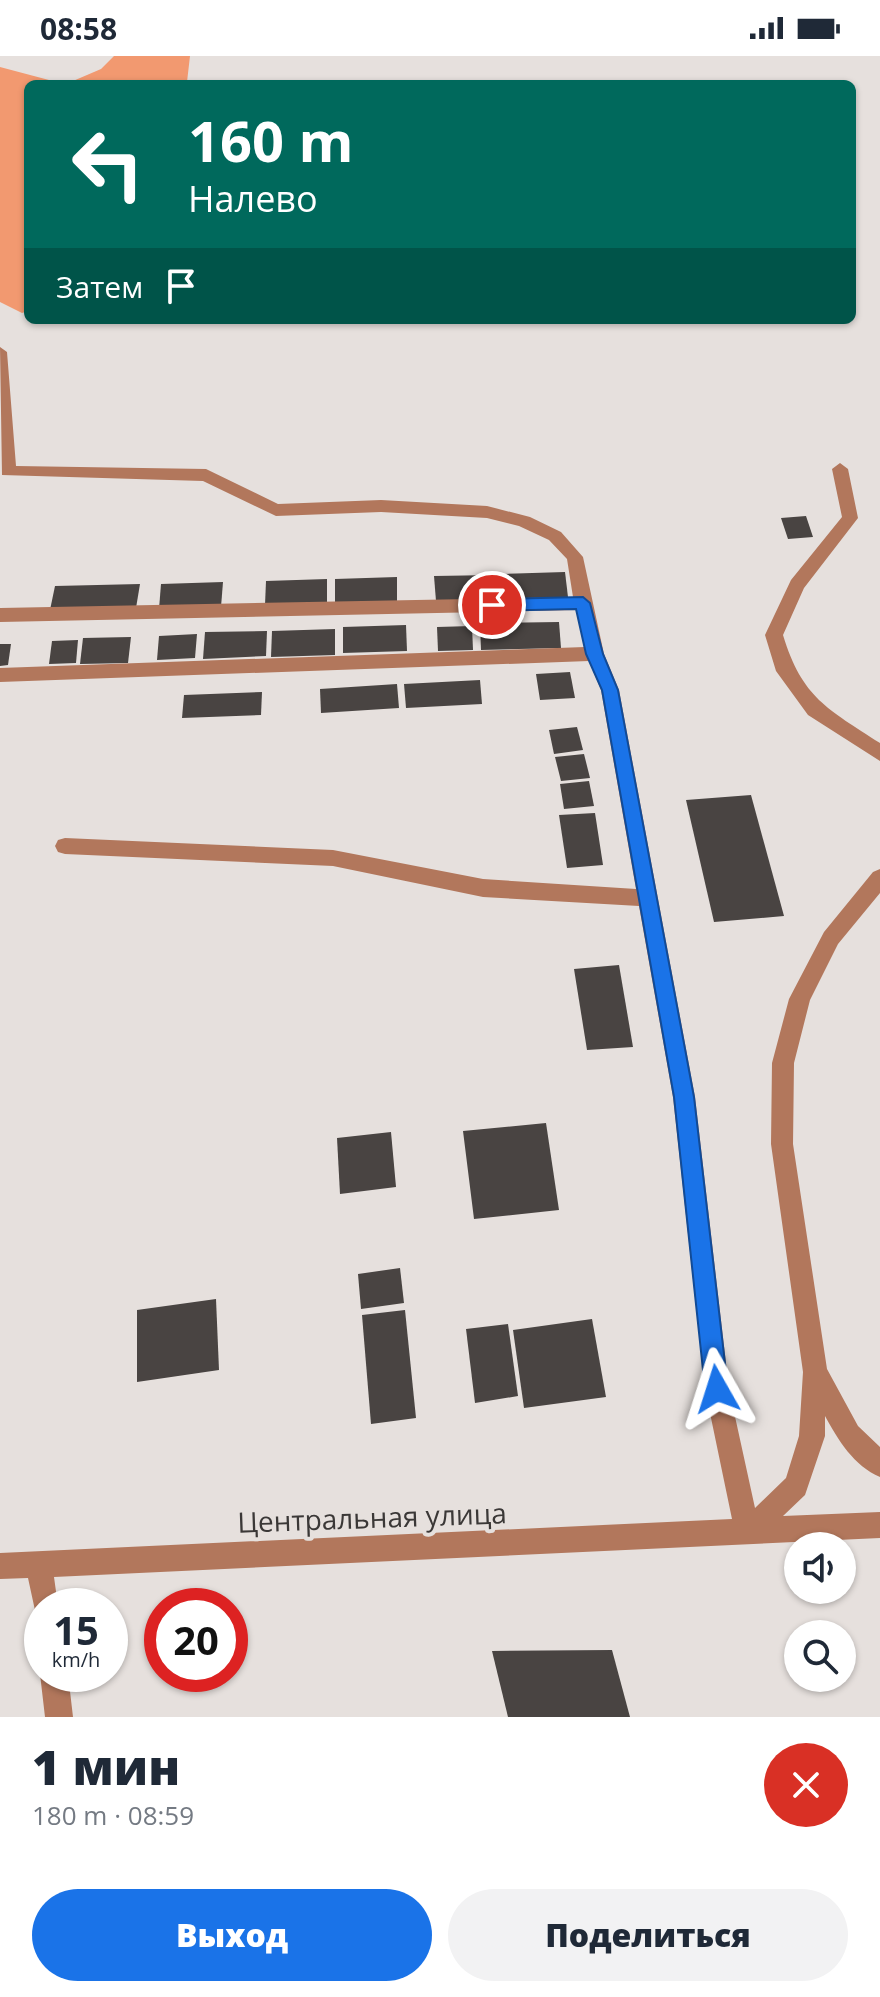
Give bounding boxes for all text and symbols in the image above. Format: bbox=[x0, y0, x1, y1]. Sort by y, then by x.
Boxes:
text: 08:58 bbox=[40, 8, 117, 49]
text: 160 m bbox=[188, 102, 354, 178]
icon: left bbox=[56, 112, 160, 216]
text: Налево bbox=[188, 174, 318, 223]
icon: arrive bbox=[159, 264, 203, 308]
text: Затем bbox=[56, 266, 143, 307]
pin bbox=[458, 571, 526, 639]
icon: arrive bbox=[470, 583, 514, 627]
position arrow bbox=[675, 1347, 759, 1431]
street label: Центральная улица bbox=[237, 1493, 507, 1541]
map controls bbox=[784, 1532, 856, 1692]
button: sound bbox=[784, 1532, 856, 1604]
speed limit sign: 20 bbox=[144, 1588, 248, 1692]
text: 15 bbox=[53, 1602, 99, 1657]
button: search bbox=[784, 1620, 856, 1692]
text: km/h bbox=[52, 1646, 100, 1673]
text: 1 мин bbox=[32, 1734, 180, 1799]
button: close bbox=[764, 1743, 848, 1827]
text: 180 m · 08:59 bbox=[32, 1797, 194, 1833]
button: Выход bbox=[32, 1889, 432, 1981]
button: Поделиться bbox=[448, 1889, 848, 1981]

